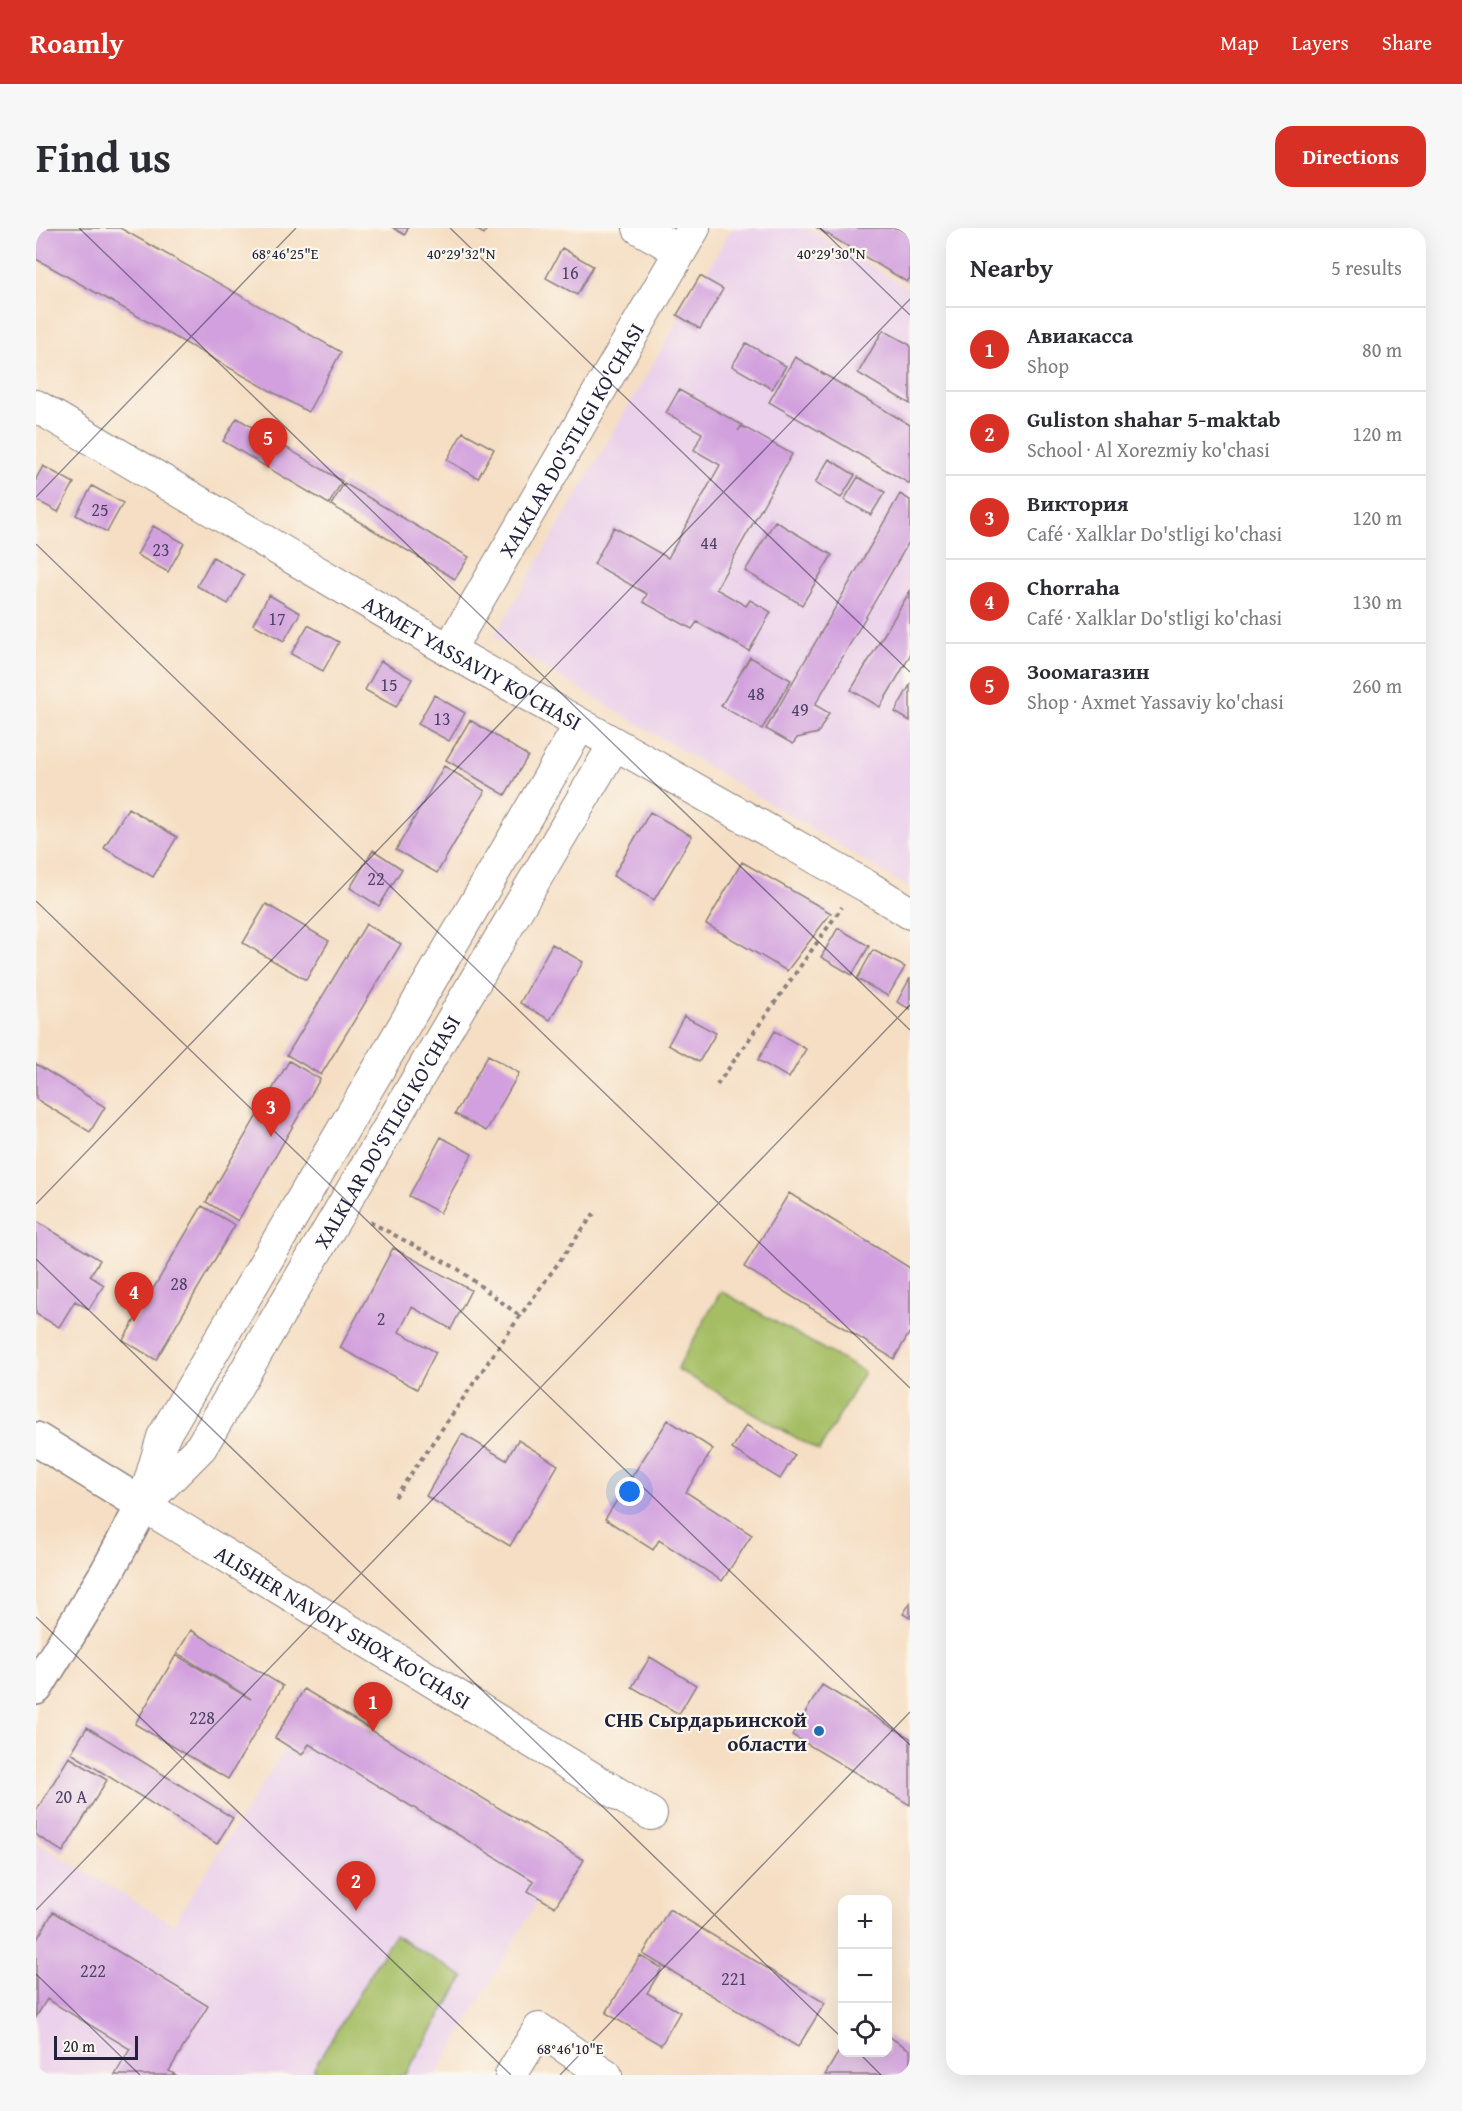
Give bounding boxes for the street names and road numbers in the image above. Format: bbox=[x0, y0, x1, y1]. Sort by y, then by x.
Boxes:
street label: XALKLAR DO'STLIGI KO'CHASI bbox=[491, 317, 651, 563]
street label: AXMET YASSAVIY KO'CHASI bbox=[357, 587, 587, 737]
street label: XALKLAR DO'STLIGI KO'CHASI bbox=[306, 1009, 467, 1254]
street label: ALISHER NAVOIY SHOX KO'CHASI bbox=[209, 1537, 477, 1716]

